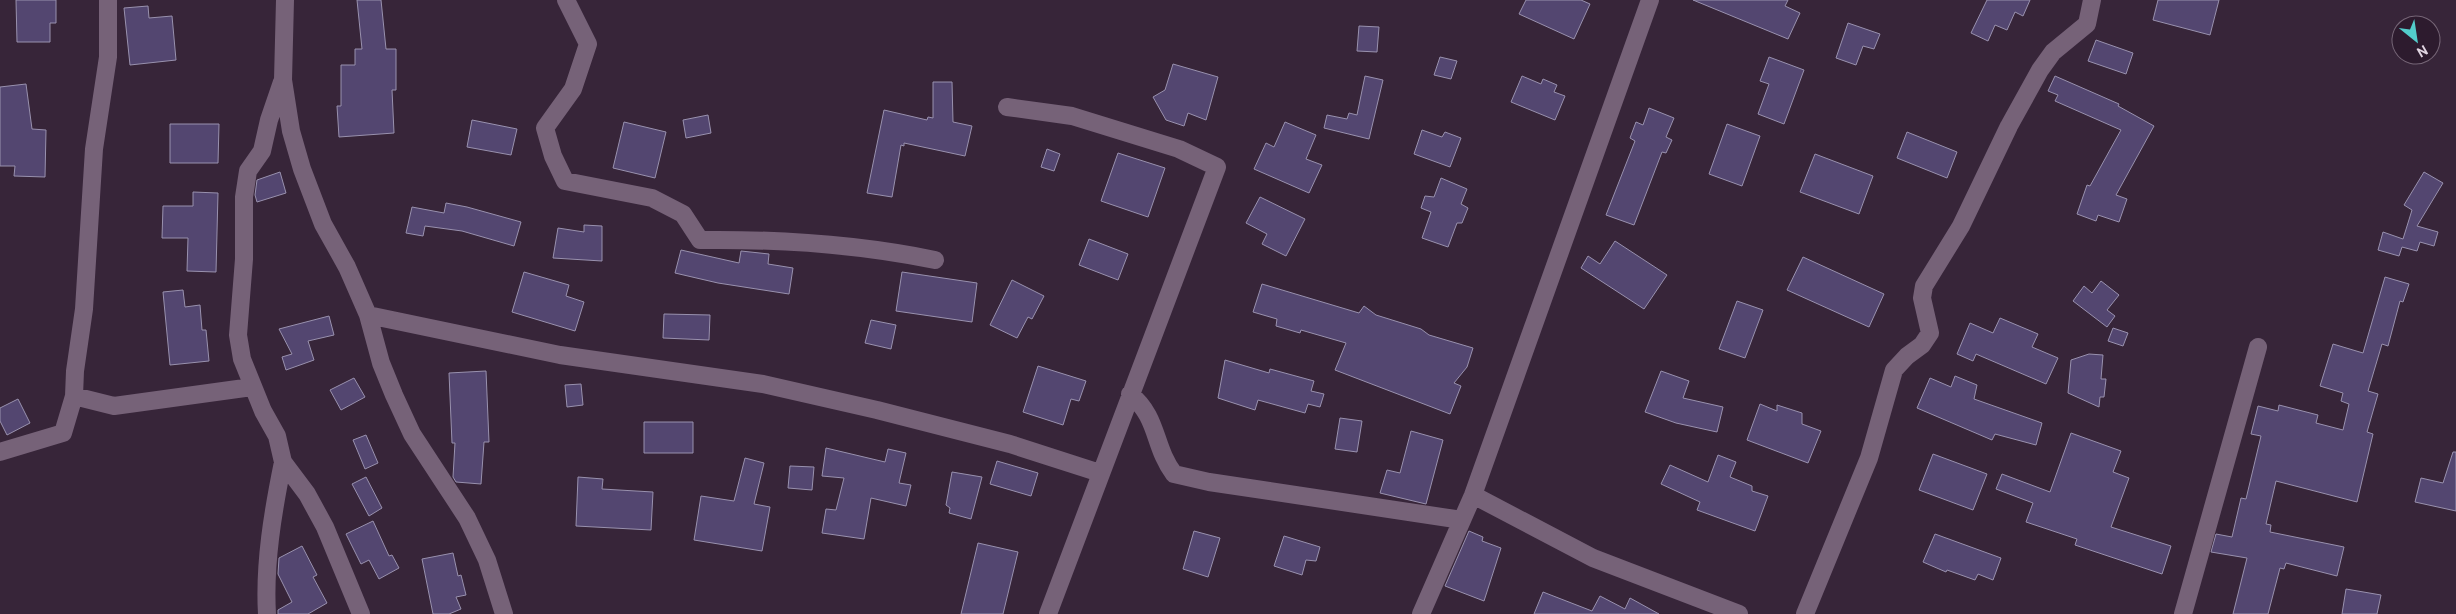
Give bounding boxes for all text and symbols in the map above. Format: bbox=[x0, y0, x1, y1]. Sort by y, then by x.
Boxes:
north arrow bbox=[2391, 15, 2441, 65]
text: N bbox=[2413, 40, 2430, 60]

